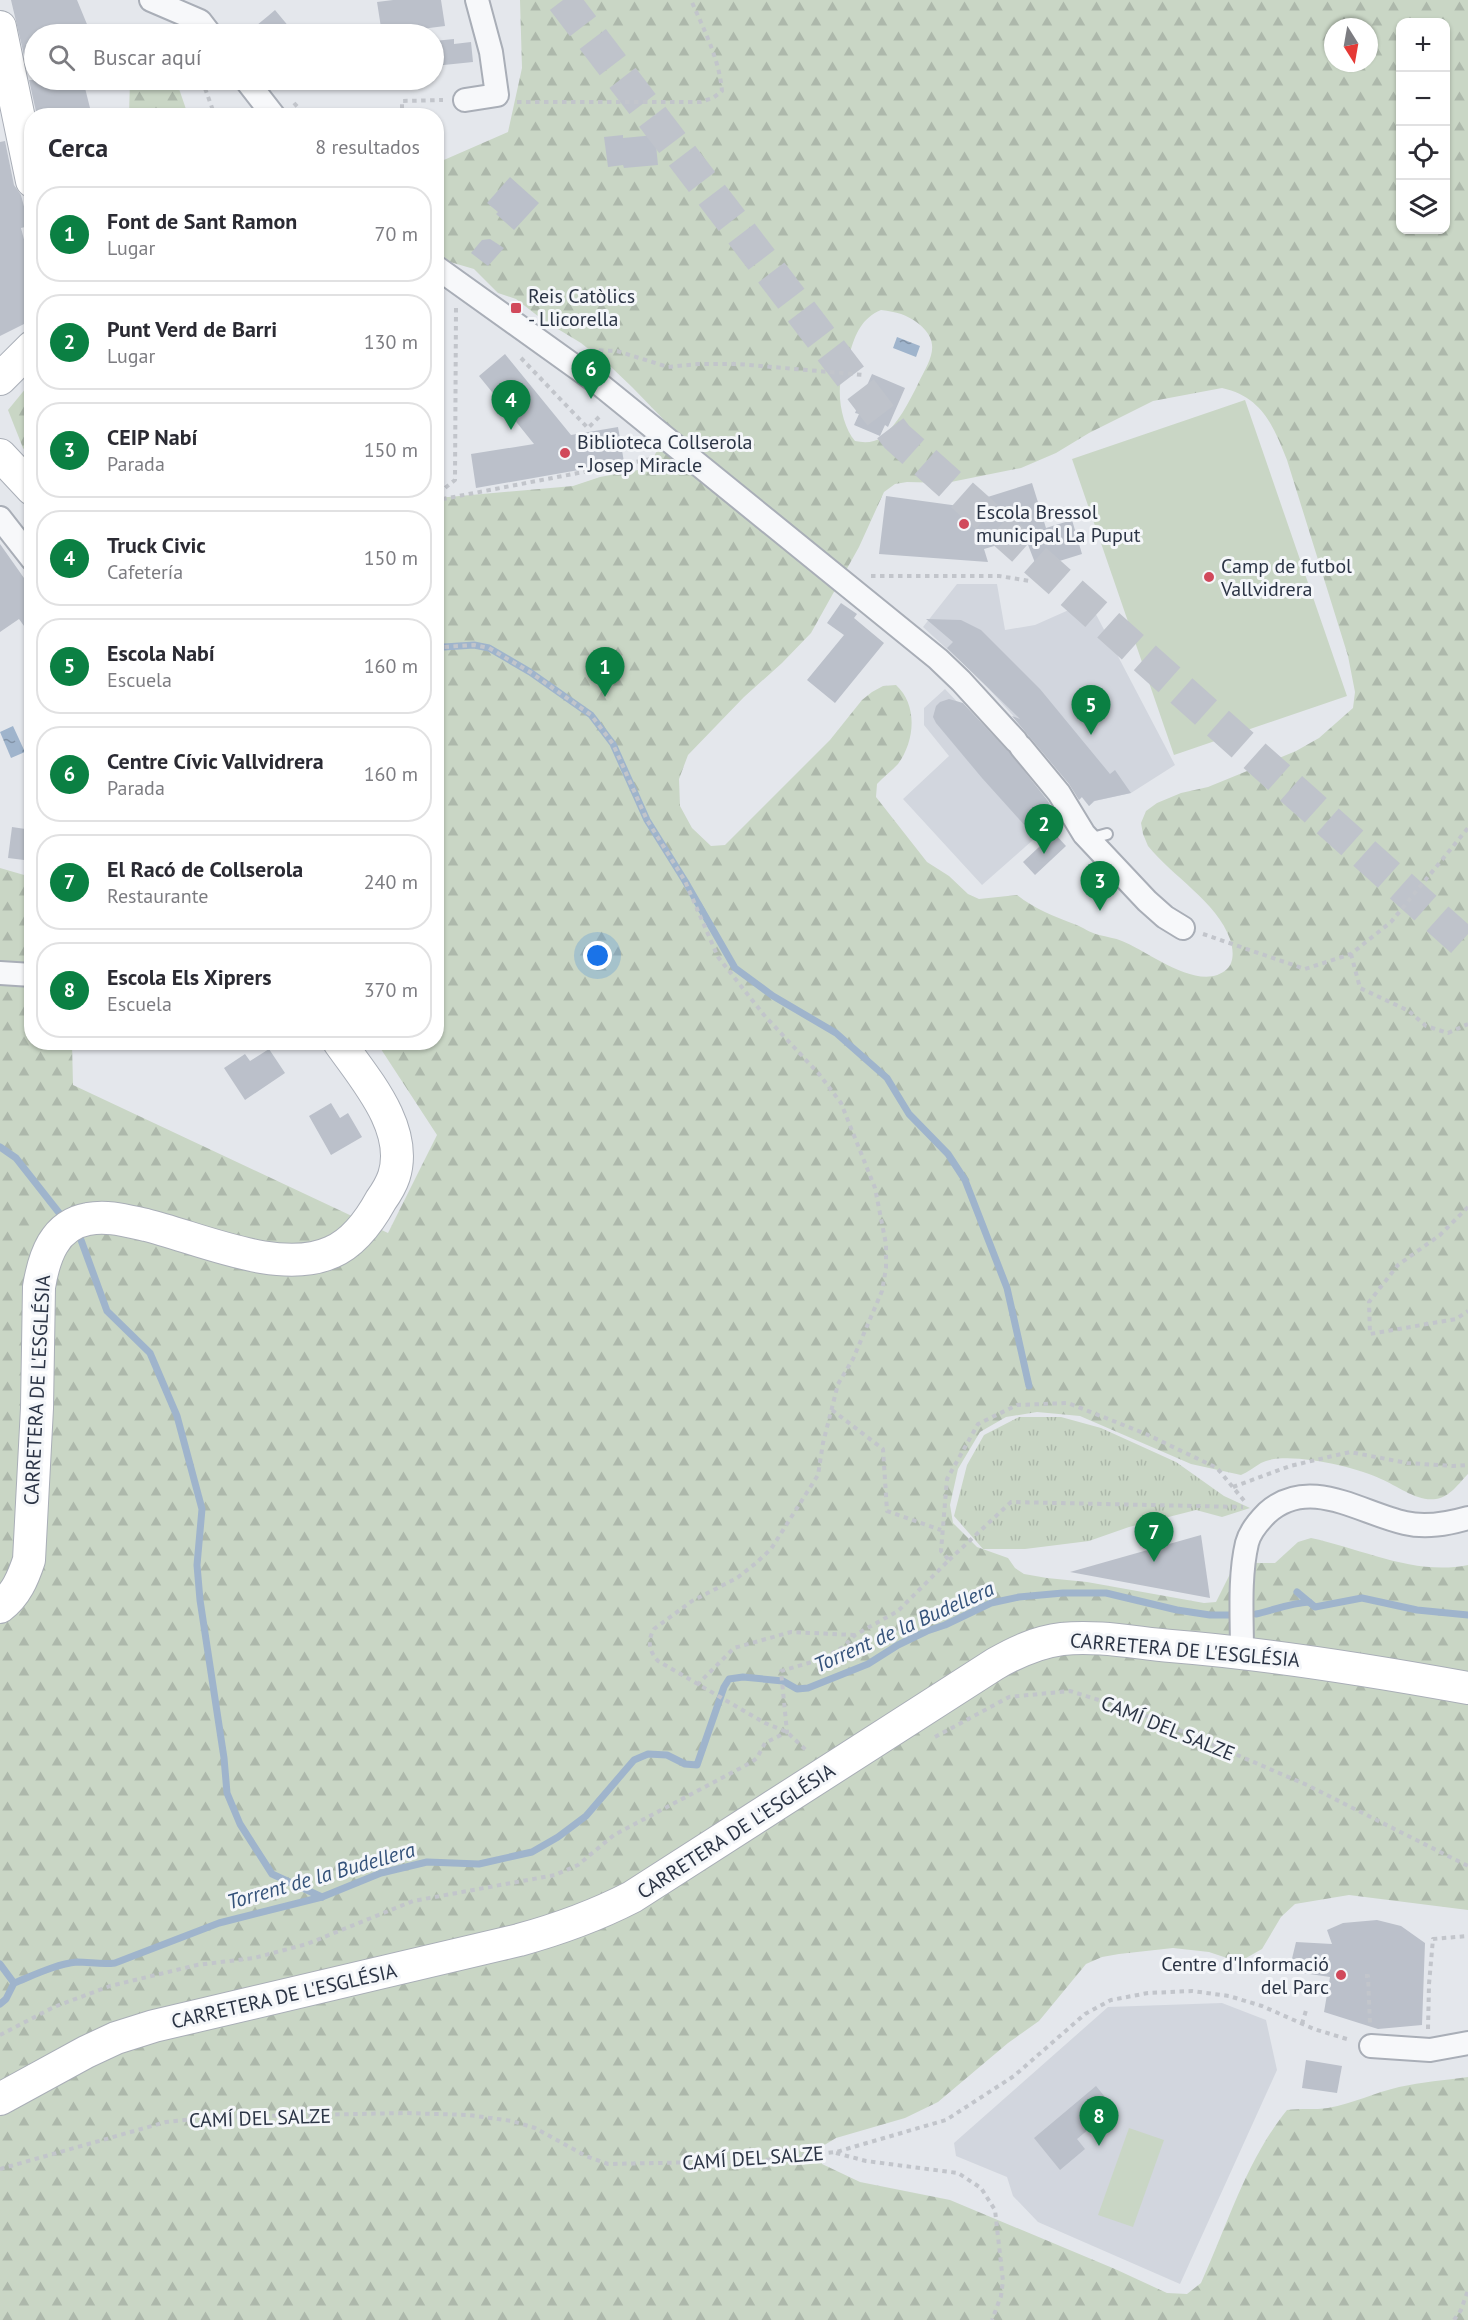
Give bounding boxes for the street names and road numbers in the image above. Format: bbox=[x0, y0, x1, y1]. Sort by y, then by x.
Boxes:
street label: CARRETERA DE L'ESGLÉSIA bbox=[18, 1274, 56, 1506]
street label: CARRETERA DE L'ESGLÉSIA bbox=[1069, 1627, 1301, 1673]
street label: CAMÍ DEL SALZE bbox=[1097, 1689, 1239, 1767]
street label: CARRETERA DE L'ESGLÉSIA bbox=[632, 1757, 840, 1905]
street label: CARRETERA DE L'ESGLÉSIA bbox=[169, 1957, 400, 2035]
street label: CAMÍ DEL SALZE bbox=[189, 2103, 331, 2133]
street label: CAMÍ DEL SALZE bbox=[681, 2140, 825, 2176]

